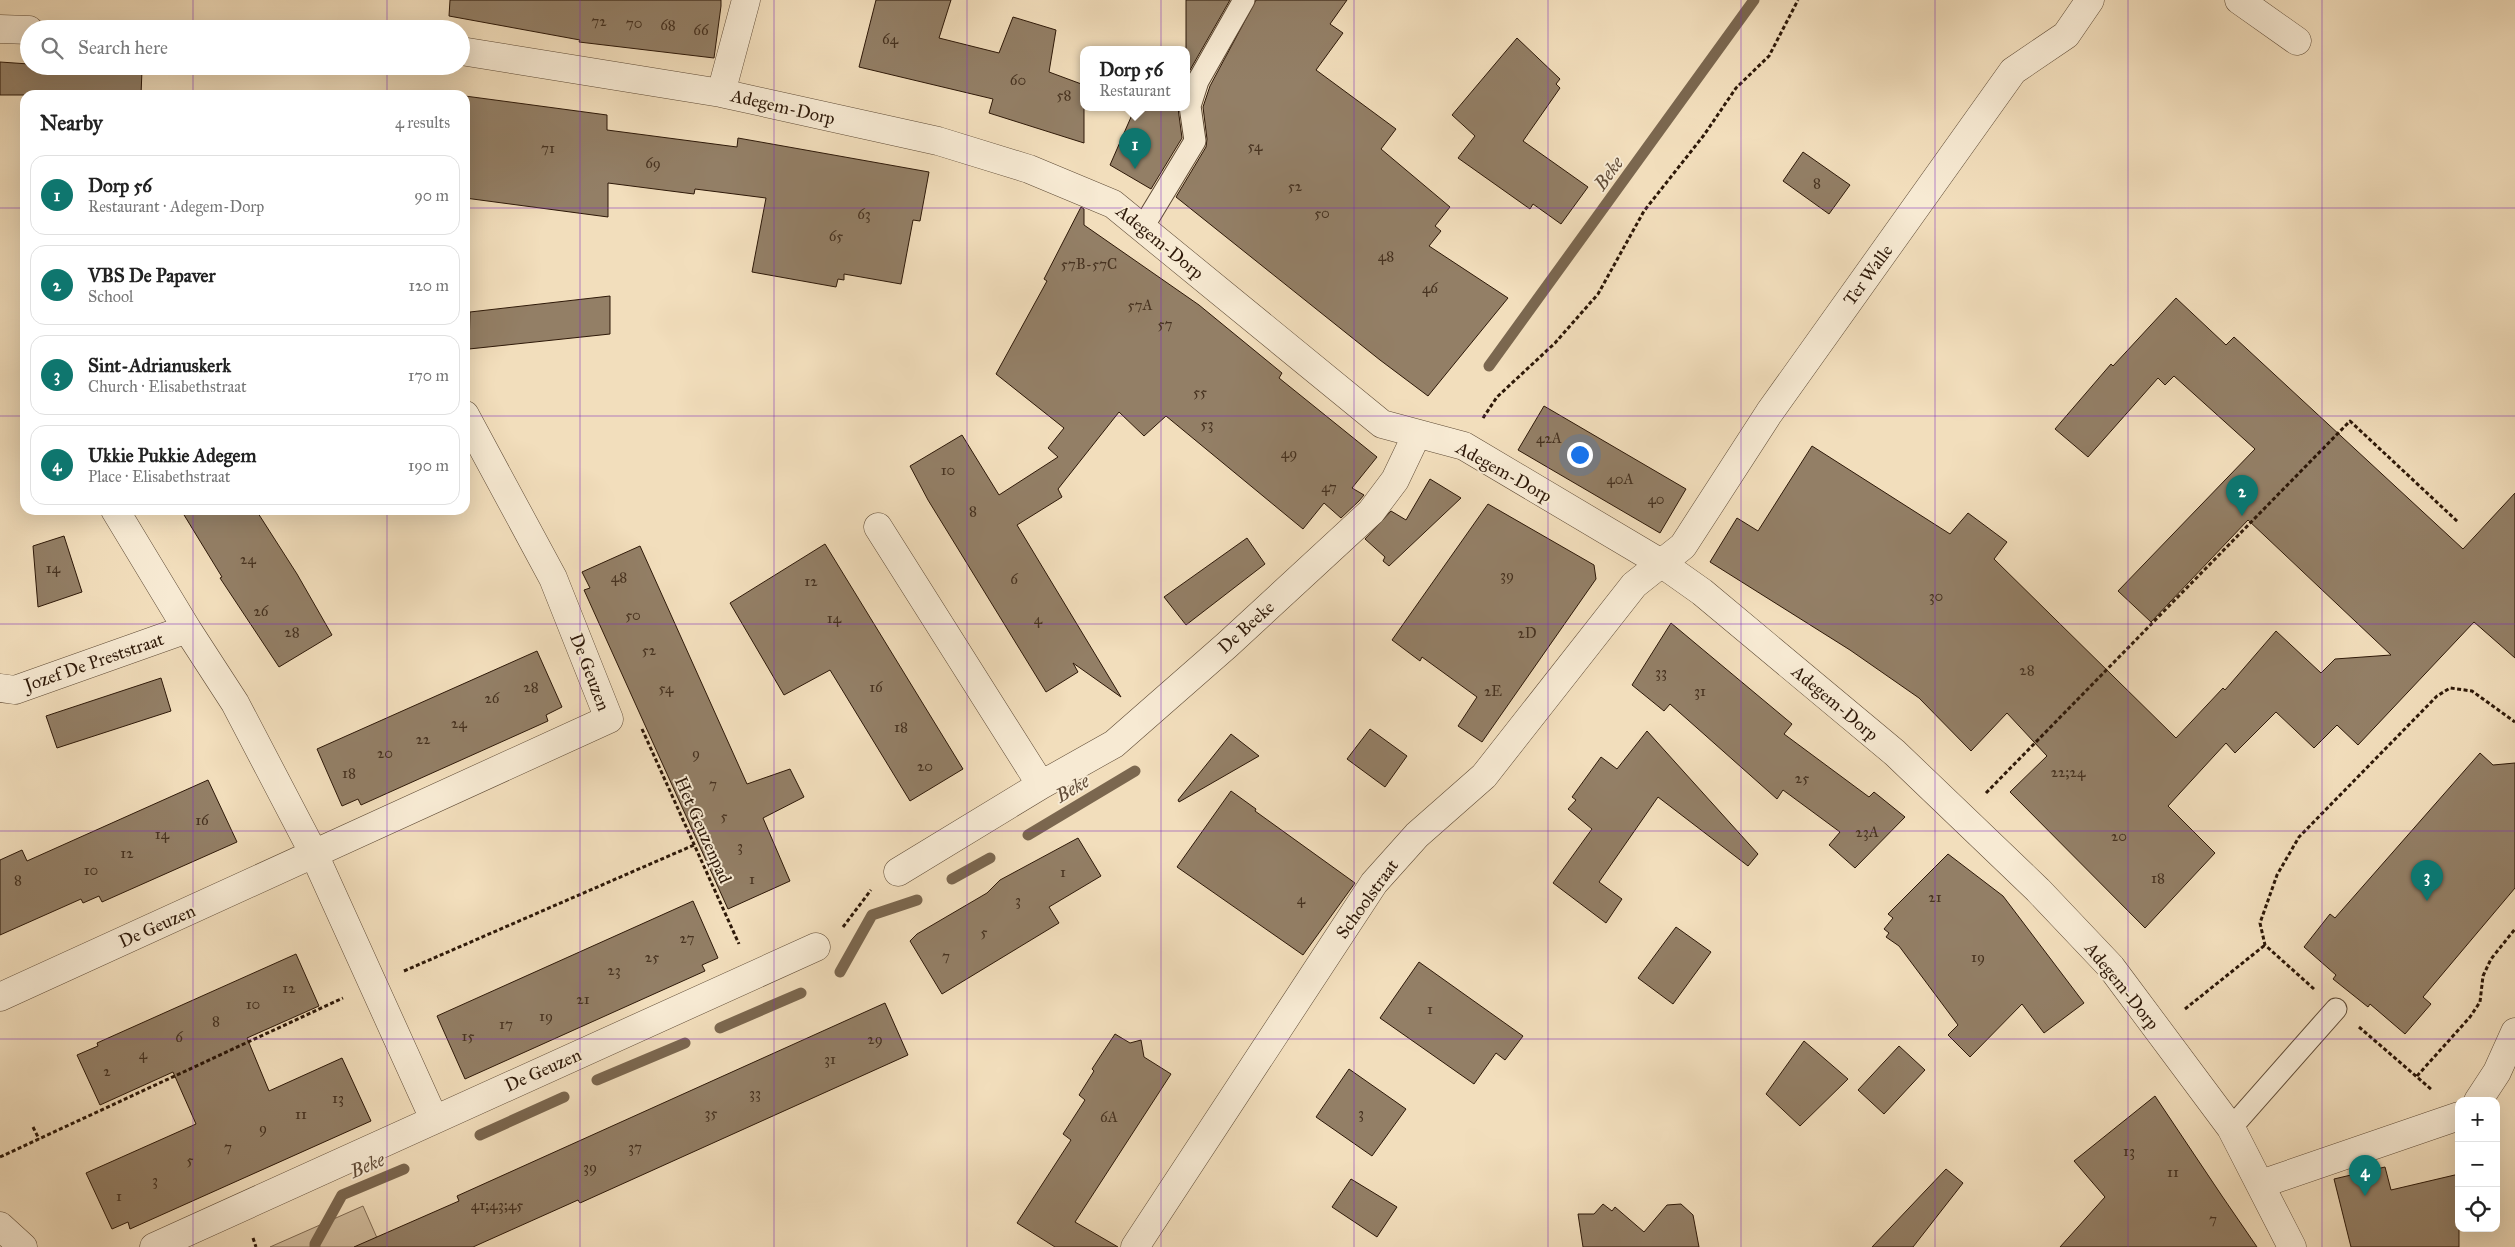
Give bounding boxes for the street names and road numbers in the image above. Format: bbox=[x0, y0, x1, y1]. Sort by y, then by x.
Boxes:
street label: Adegem-Dorp bbox=[728, 84, 837, 131]
street label: Adegem-Dorp bbox=[1110, 199, 1208, 285]
street label: Ter Walle bbox=[1839, 240, 1897, 310]
street label: Adegem-Dorp bbox=[1451, 436, 1556, 508]
street label: De Beeke bbox=[1213, 596, 1279, 658]
street label: Jozef De Preststraat bbox=[20, 628, 168, 698]
street label: De Geuzen bbox=[565, 630, 615, 714]
street label: Adegem-Dorp bbox=[1786, 660, 1883, 746]
street label: Het Geuzenpad bbox=[670, 773, 736, 887]
street label: Schoolstraat bbox=[1331, 855, 1403, 943]
street label: De Geuzen bbox=[115, 899, 199, 953]
street label: Adegem-Dorp bbox=[2079, 937, 2164, 1035]
street label: De Geuzen bbox=[501, 1043, 585, 1097]

